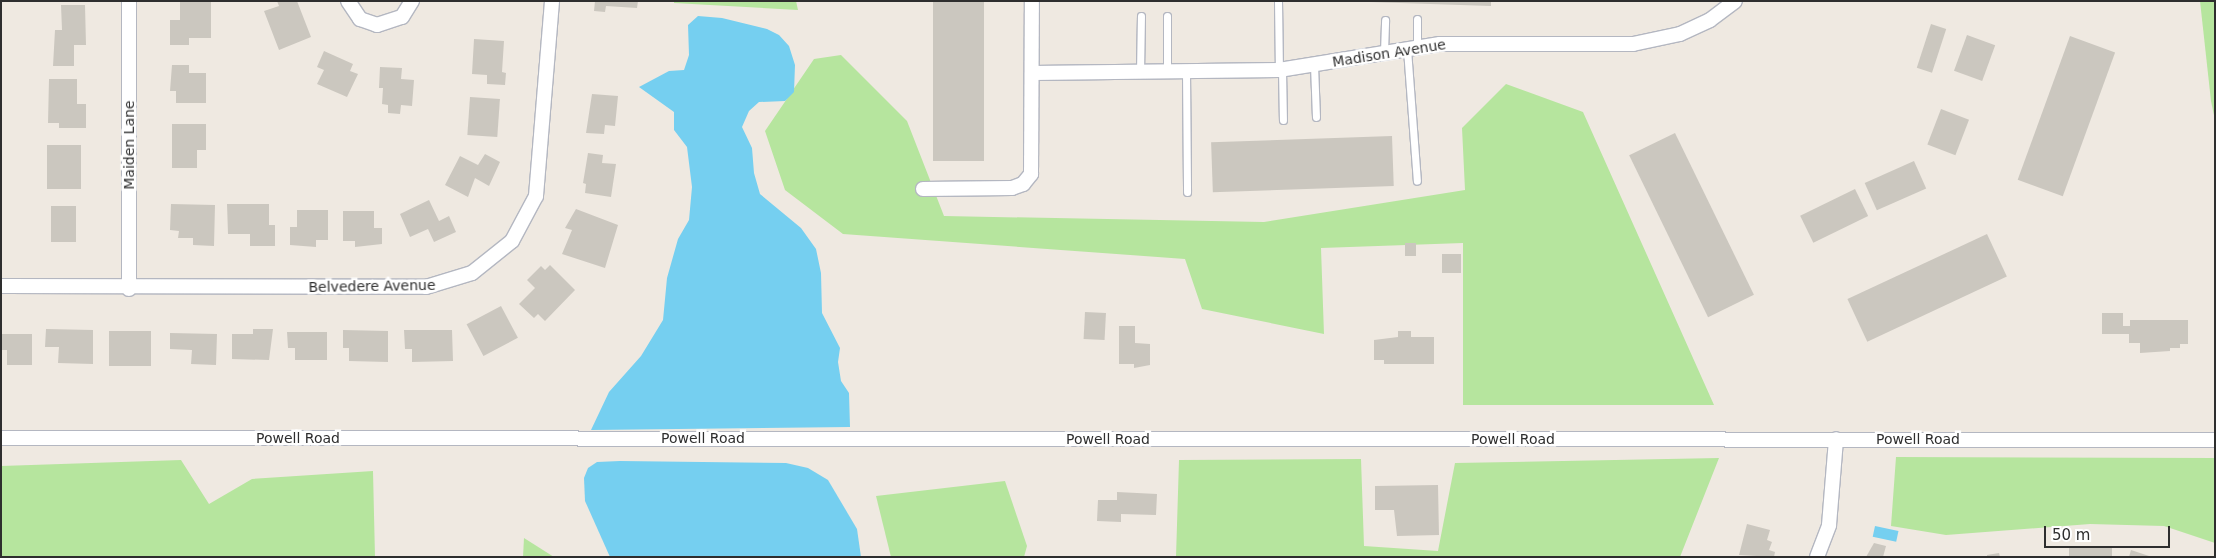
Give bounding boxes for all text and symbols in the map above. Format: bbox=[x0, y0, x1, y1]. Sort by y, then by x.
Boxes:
street label: Madison Avenue bbox=[1331, 36, 1447, 70]
street label: Maiden Lane bbox=[121, 100, 137, 190]
street label: Belvedere Avenue bbox=[308, 276, 436, 296]
street label: Powell Road bbox=[256, 430, 340, 446]
street label: Powell Road bbox=[661, 430, 745, 446]
street label: Powell Road bbox=[1066, 431, 1150, 447]
street label: Powell Road bbox=[1471, 431, 1555, 447]
street label: Powell Road bbox=[1876, 431, 1960, 447]
scale bar bbox=[2046, 516, 2172, 548]
text: 50 m bbox=[2052, 526, 2090, 544]

